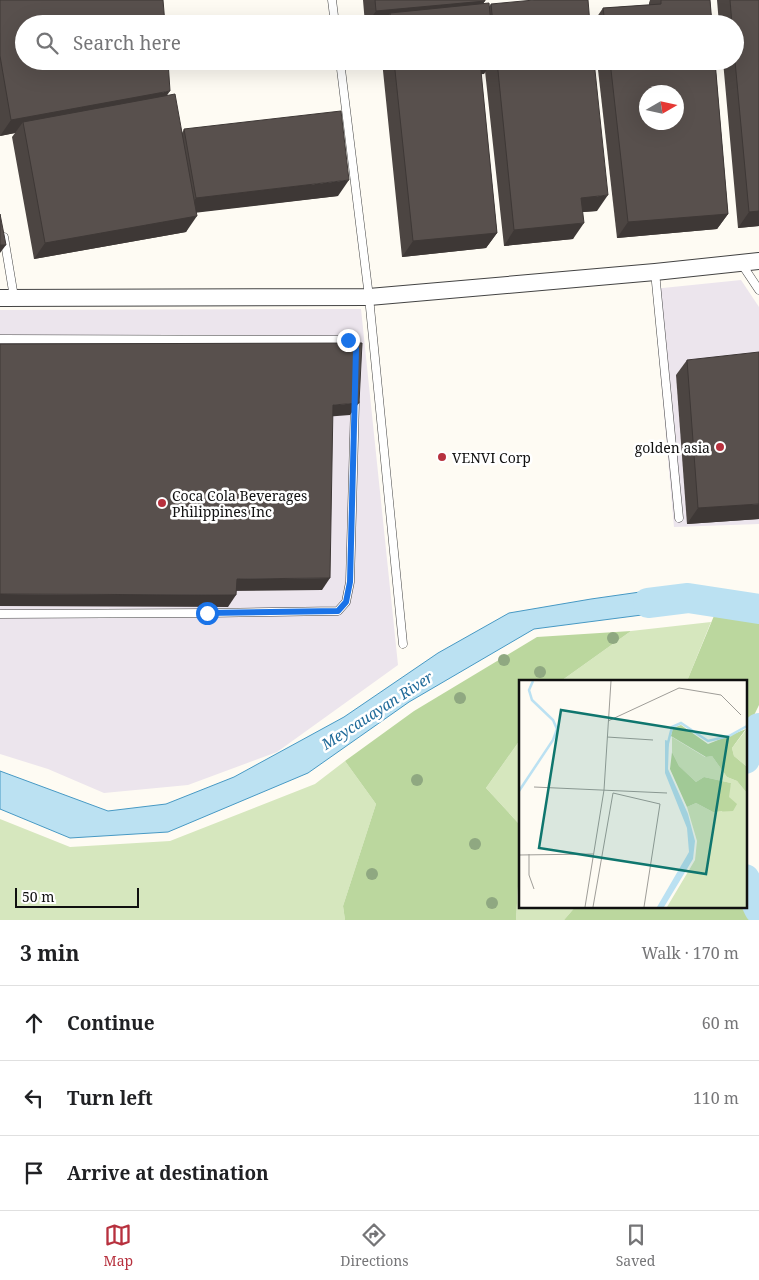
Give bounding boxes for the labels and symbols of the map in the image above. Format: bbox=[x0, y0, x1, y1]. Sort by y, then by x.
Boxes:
north arrow bbox=[639, 85, 684, 130]
route end bbox=[337, 329, 360, 352]
place label: golden asia bbox=[635, 438, 710, 457]
marker: golden asia bbox=[714, 441, 726, 453]
place label: VENVI Corp bbox=[452, 448, 531, 467]
marker: VENVI Corp bbox=[436, 451, 448, 463]
place label: Coca Cola Beverages Philippines Inc bbox=[172, 486, 307, 521]
marker: Coca Cola Beverages Philippines Inc bbox=[156, 497, 168, 509]
route start bbox=[196, 602, 219, 625]
water label: Meycauayan River bbox=[317, 666, 437, 754]
inset map bbox=[519, 680, 746, 908]
scale bar bbox=[15, 885, 139, 908]

